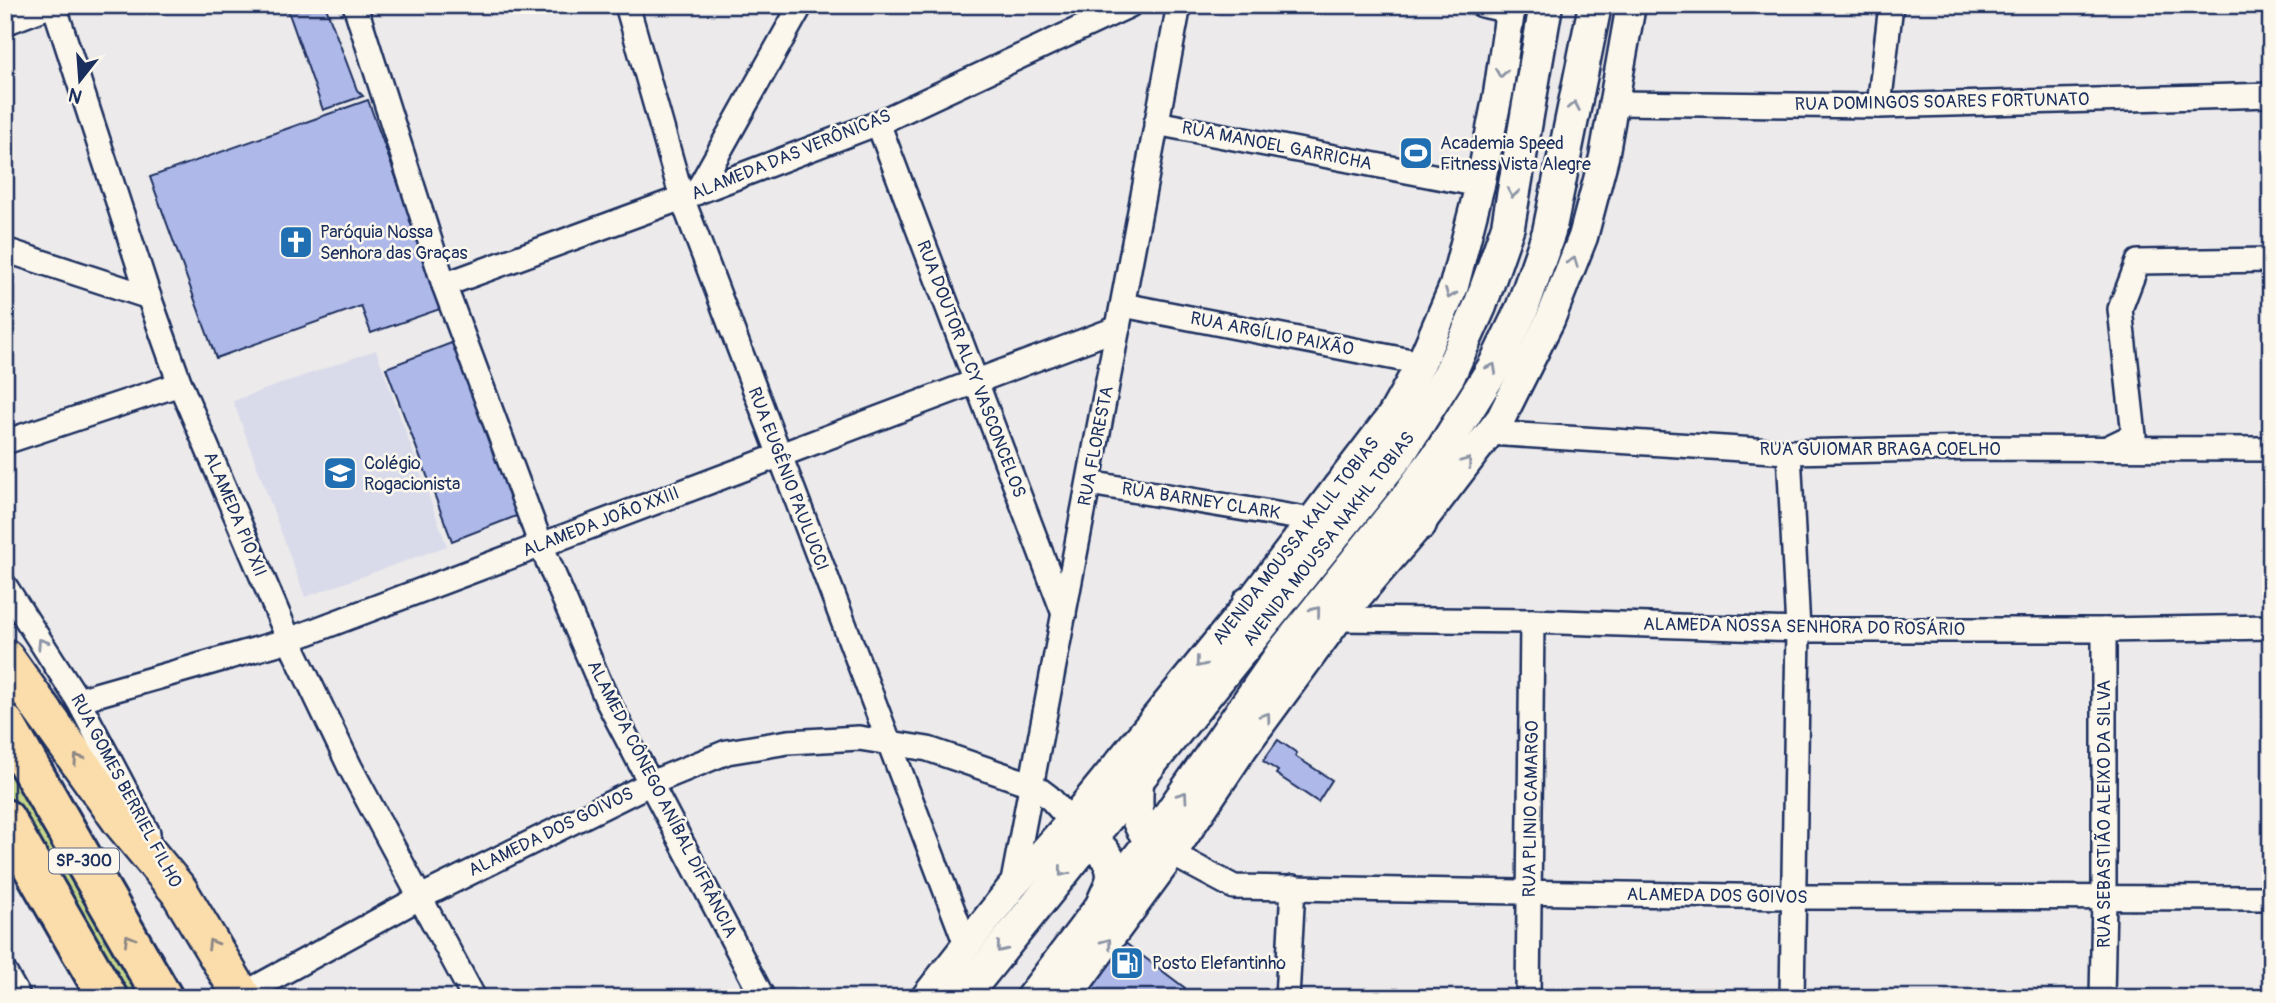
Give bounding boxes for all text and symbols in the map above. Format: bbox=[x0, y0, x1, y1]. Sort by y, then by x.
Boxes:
north arrow bbox=[46, 46, 116, 116]
one-way arrow bbox=[1494, 67, 1509, 79]
text: N bbox=[66, 82, 85, 109]
street label: RUA DOMINGOS SOARES FORTUNATO bbox=[1794, 88, 2090, 116]
one-way arrow bbox=[1566, 100, 1581, 112]
street label: ALAMEDA DAS VERÔNICAS bbox=[688, 104, 894, 206]
street label: RUA MANOEL GARRICHA bbox=[1180, 116, 1374, 176]
place label: Academia Speed Fitness Vista Alegre bbox=[1440, 132, 1591, 176]
sports icon: Academia Speed Fitness Vista Alegre bbox=[1397, 134, 1435, 172]
one-way arrow bbox=[1506, 187, 1521, 199]
place label: Paróquia Nossa Senhora das Graças bbox=[320, 221, 468, 265]
church icon: Paróquia Nossa Senhora das Graças bbox=[277, 223, 315, 261]
street label: RUA DOUTOR ALCY VASCONCELOS bbox=[911, 237, 1031, 501]
one-way arrow bbox=[1565, 256, 1579, 268]
one-way arrow bbox=[1444, 287, 1458, 299]
street label: RUA ARGÍLIO PAIXÃO bbox=[1188, 307, 1356, 361]
one-way arrow bbox=[1484, 363, 1497, 376]
street label: RUA EUGÊNIO PAULUCCI bbox=[742, 384, 834, 574]
street label: RUA FLORESTA bbox=[1073, 384, 1119, 508]
street label: AVENIDA MOUSSA NAKHL TOBIAS bbox=[1238, 427, 1420, 651]
street label: AVENIDA MOUSSA KALIL TOBIAS bbox=[1208, 432, 1384, 650]
street label: RUA GUIOMAR BRAGA COELHO bbox=[1759, 438, 2001, 461]
street label: ALAMEDA PIO XII bbox=[198, 448, 272, 580]
place label: Colégio Rogacionista bbox=[364, 452, 460, 496]
school or university icon: Colégio Rogacionista bbox=[321, 454, 359, 492]
one-way arrow bbox=[1459, 457, 1472, 469]
street label: RUA BARNEY CLARK bbox=[1120, 477, 1282, 525]
street label: ALAMEDA JOÃO XXIII bbox=[519, 482, 683, 562]
one-way arrow bbox=[1307, 607, 1320, 619]
street label: ALAMEDA NOSSA SENHORA DO ROSÁRIO bbox=[1643, 613, 1965, 641]
one-way arrow bbox=[37, 638, 50, 651]
one-way arrow bbox=[1196, 655, 1208, 668]
street label: ALAMEDA CÔNEGO ANÍBAL DIFRÂNCIA bbox=[582, 656, 742, 942]
street label: RUA SEBASTIÃO ALEIXO DA SILVA bbox=[2093, 680, 2116, 948]
street label: RUA GOMES BERRIEL FILHO bbox=[65, 690, 187, 892]
one-way arrow bbox=[1258, 712, 1270, 725]
street label: RUA PLINIO CAMARGO bbox=[1518, 720, 1544, 898]
one-way arrow bbox=[74, 754, 86, 767]
street label: ALAMEDA DOS GOIVOS bbox=[465, 782, 637, 882]
one-way arrow bbox=[1175, 791, 1187, 804]
road number: SP-300 bbox=[49, 848, 119, 874]
one-way arrow bbox=[1059, 863, 1071, 876]
street label: ALAMEDA DOS GOIVOS bbox=[1626, 883, 1808, 909]
one-way arrow bbox=[124, 933, 137, 946]
one-way arrow bbox=[1098, 938, 1111, 951]
one-way arrow bbox=[207, 939, 220, 952]
one-way arrow bbox=[997, 941, 1010, 953]
fuel station icon: Posto Elefantinho bbox=[1108, 944, 1146, 982]
place label: Posto Elefantinho bbox=[1152, 952, 1286, 975]

